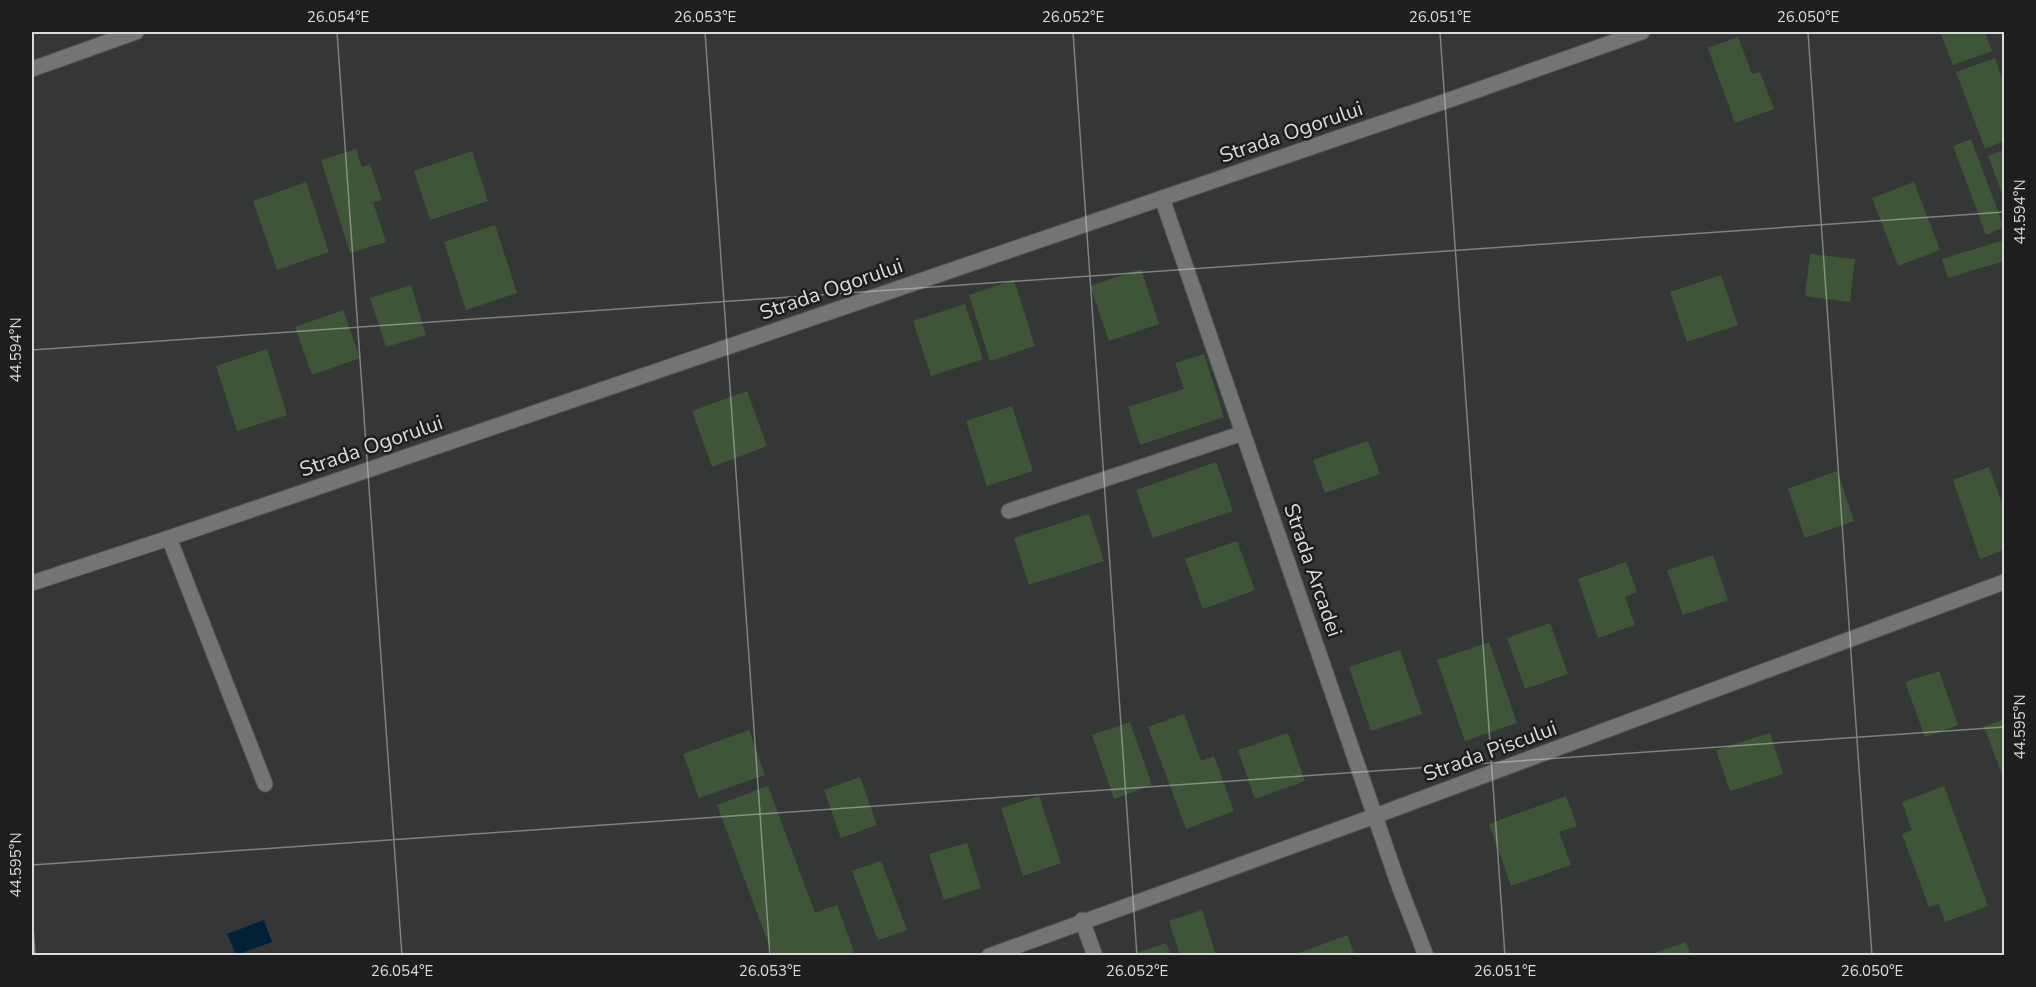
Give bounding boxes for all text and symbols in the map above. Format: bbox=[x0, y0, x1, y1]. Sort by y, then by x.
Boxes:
text: 26.054°E bbox=[307, 7, 369, 27]
text: 26.053°E bbox=[674, 7, 736, 27]
text: 26.052°E bbox=[1042, 7, 1104, 27]
text: 26.051°E bbox=[1409, 7, 1471, 27]
text: 26.050°E bbox=[1777, 7, 1839, 27]
street label: Strada Ogorului bbox=[1216, 94, 1366, 170]
text: 44.594°N bbox=[2010, 179, 2030, 245]
street label: Strada Ogorului bbox=[756, 251, 906, 327]
text: 44.594°N bbox=[6, 317, 26, 383]
street label: Strada Ogorului bbox=[296, 408, 446, 484]
street label: Strada Arcadei bbox=[1277, 500, 1349, 640]
text: 44.595°N bbox=[2010, 694, 2030, 760]
street label: Strada Piscului bbox=[1419, 714, 1561, 788]
text: 44.595°N bbox=[6, 832, 26, 898]
text: 26.054°E bbox=[371, 961, 433, 981]
text: 26.053°E bbox=[739, 961, 801, 981]
text: 26.052°E bbox=[1106, 961, 1168, 981]
text: 26.051°E bbox=[1474, 961, 1536, 981]
text: 26.050°E bbox=[1841, 961, 1903, 981]

